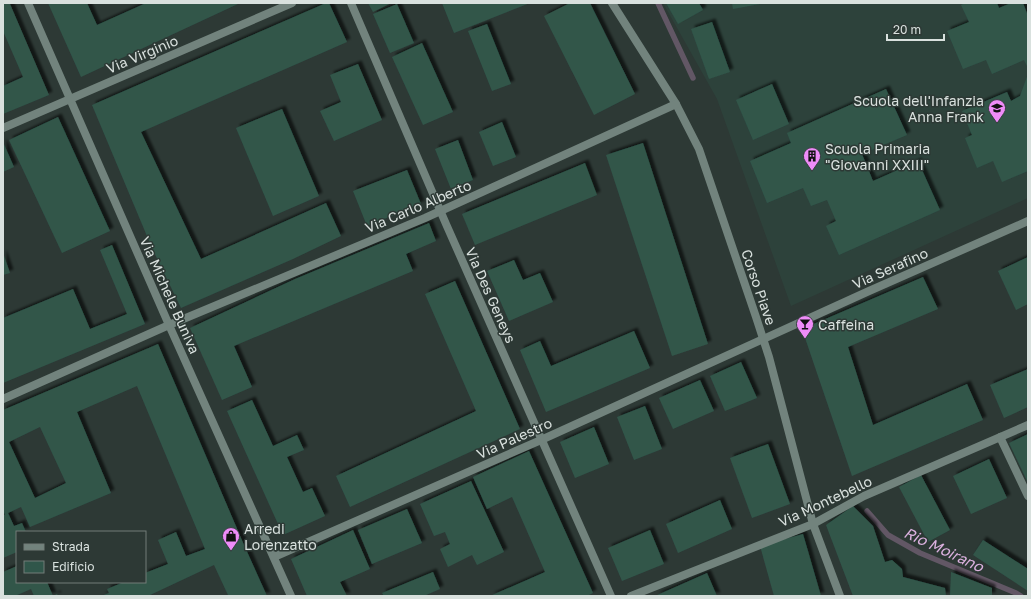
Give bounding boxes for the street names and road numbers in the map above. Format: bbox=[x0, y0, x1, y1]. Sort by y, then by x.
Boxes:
street label: Via Virginio bbox=[104, 31, 180, 77]
street label: Via Carlo Alberto bbox=[362, 176, 474, 236]
street label: Via Michele Buniva bbox=[137, 234, 203, 356]
street label: Via Des Geneys bbox=[462, 244, 520, 346]
street label: Via Serafino bbox=[850, 244, 930, 292]
street label: Corso Piave bbox=[738, 247, 780, 327]
street label: Via Palestro bbox=[474, 414, 554, 462]
street label: Via Montebello bbox=[776, 472, 874, 530]

